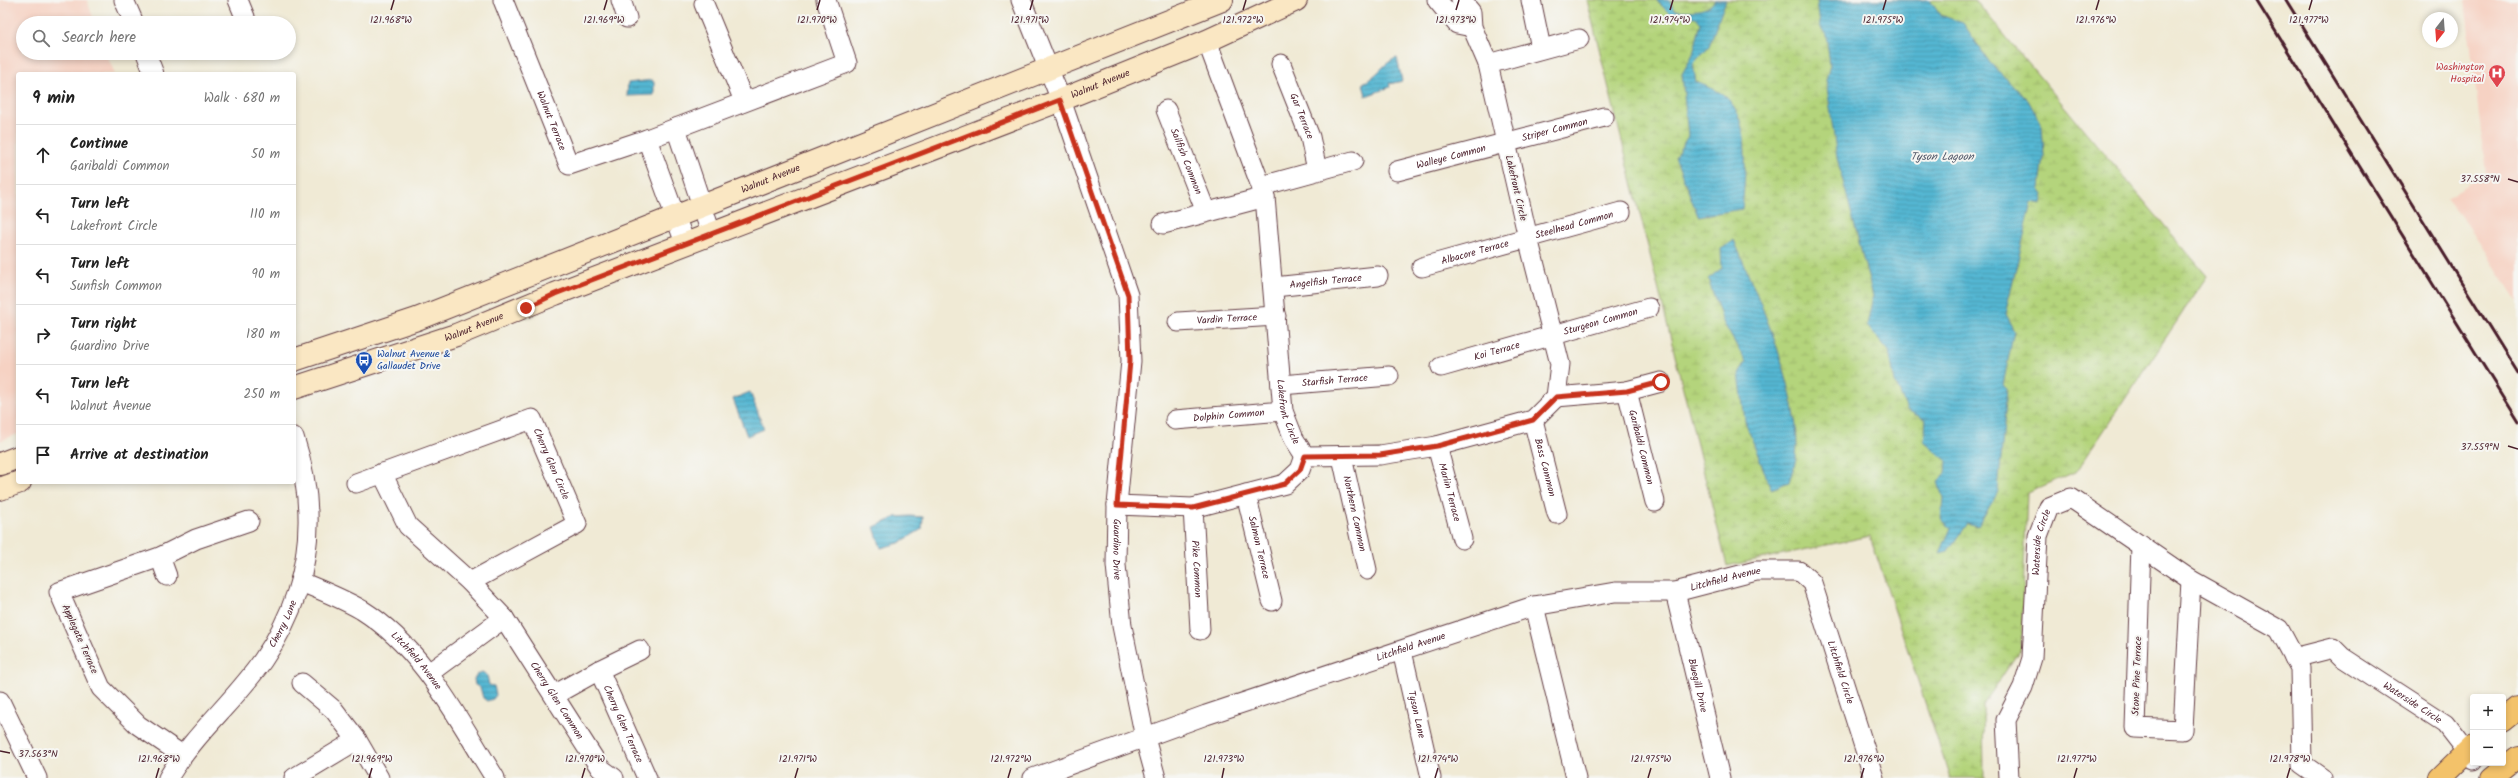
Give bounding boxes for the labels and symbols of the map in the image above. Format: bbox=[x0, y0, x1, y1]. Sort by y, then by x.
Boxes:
text: 121.968°W bbox=[370, 12, 412, 28]
text: 121.969°W bbox=[584, 12, 625, 28]
text: 121.970°W bbox=[797, 12, 837, 28]
text: 121.971°W bbox=[1011, 12, 1049, 28]
text: 121.972°W bbox=[1223, 12, 1264, 28]
text: 121.973°W bbox=[1436, 12, 1477, 28]
text: 121.974°W bbox=[1650, 12, 1691, 28]
text: 121.975°W bbox=[1863, 12, 1903, 28]
text: 121.976°W bbox=[2076, 12, 2117, 28]
text: 121.977°W bbox=[2289, 12, 2329, 28]
north arrow bbox=[2422, 12, 2458, 48]
place label: Washington Hospital bbox=[2436, 59, 2485, 87]
hospital icon: Washington Hospital bbox=[2487, 63, 2507, 88]
street label: Walnut Avenue bbox=[1068, 65, 1133, 103]
street label: Walnut Terrace bbox=[532, 88, 571, 153]
street label: Gar Terrace bbox=[1285, 91, 1318, 142]
street label: Striper Common bbox=[1520, 114, 1590, 146]
street label: Sailfish Common bbox=[1166, 126, 1206, 197]
street label: Walleye Common bbox=[1415, 140, 1488, 174]
water label: Tyson Lagoon bbox=[1910, 148, 1975, 166]
street label: Lakefront Circle bbox=[1501, 153, 1531, 223]
street label: Walnut Avenue bbox=[739, 160, 803, 198]
text: 37.558°N bbox=[2460, 171, 2500, 187]
street label: Steelhead Common bbox=[1533, 206, 1615, 243]
street label: Albacore Terrace bbox=[1439, 235, 1511, 269]
street label: Angelfish Terrace bbox=[1289, 270, 1363, 293]
route end bbox=[517, 299, 535, 317]
street label: Sturgeon Common bbox=[1562, 304, 1640, 340]
street label: Walnut Avenue bbox=[442, 308, 506, 346]
street label: Vardin Terrace bbox=[1196, 309, 1258, 329]
street label: Koi Terrace bbox=[1472, 337, 1522, 365]
place label: Walnut Avenue & Gallaudet Drive bbox=[377, 346, 450, 374]
bus stop icon: Walnut Avenue & Gallaudet Drive bbox=[354, 350, 374, 375]
street label: Starfish Terrace bbox=[1301, 370, 1369, 391]
route start bbox=[1652, 373, 1670, 391]
street label: Lakefront Circle bbox=[1272, 379, 1304, 448]
street label: Dolphin Common bbox=[1192, 405, 1265, 426]
street label: Garibaldi Common bbox=[1624, 408, 1658, 486]
street label: Cherry Glen Circle bbox=[529, 425, 574, 503]
street label: Bass Common bbox=[1530, 436, 1560, 499]
text: 37.559°N bbox=[2461, 439, 2499, 455]
street label: Marlin Terrace bbox=[1434, 461, 1465, 524]
street label: Northern Common bbox=[1338, 474, 1371, 553]
street label: Waterside Circle bbox=[2028, 506, 2056, 576]
street label: Salmon Terrace bbox=[1244, 514, 1274, 581]
street label: Guardino Drive bbox=[1108, 519, 1125, 581]
street label: Pike Common bbox=[1187, 540, 1206, 598]
street label: Litchfield Avenue bbox=[1688, 563, 1761, 596]
street label: Cherry Lane bbox=[265, 597, 301, 651]
street label: Applegate Terrace bbox=[58, 602, 103, 677]
street label: Litchfield Avenue bbox=[387, 628, 446, 694]
street label: Litchfield Avenue bbox=[1374, 628, 1448, 666]
street label: Stone Pine Terrace bbox=[2128, 636, 2146, 716]
street label: Litchfield Circle bbox=[1823, 638, 1858, 707]
street label: Bluegill Drive bbox=[1683, 657, 1712, 714]
street label: Cherry Glen Common bbox=[526, 658, 588, 743]
street label: Waterside Circle bbox=[2380, 678, 2445, 728]
street label: Cherry Glen Terrace bbox=[599, 682, 647, 766]
street label: Tyson Lane bbox=[1403, 689, 1430, 740]
text: 37.563°N bbox=[18, 746, 58, 762]
text: 121.968°W bbox=[138, 751, 180, 767]
text: 121.969°W bbox=[352, 751, 393, 767]
text: 121.970°W bbox=[565, 751, 605, 767]
text: 121.971°W bbox=[779, 751, 817, 767]
text: 121.972°W bbox=[991, 751, 1032, 767]
text: 121.973°W bbox=[1204, 751, 1245, 767]
text: 121.974°W bbox=[1418, 751, 1459, 767]
text: 121.975°W bbox=[1631, 751, 1671, 767]
text: 121.976°W bbox=[1844, 751, 1885, 767]
text: 121.977°W bbox=[2057, 751, 2097, 767]
text: 121.978°W bbox=[2269, 751, 2311, 767]

